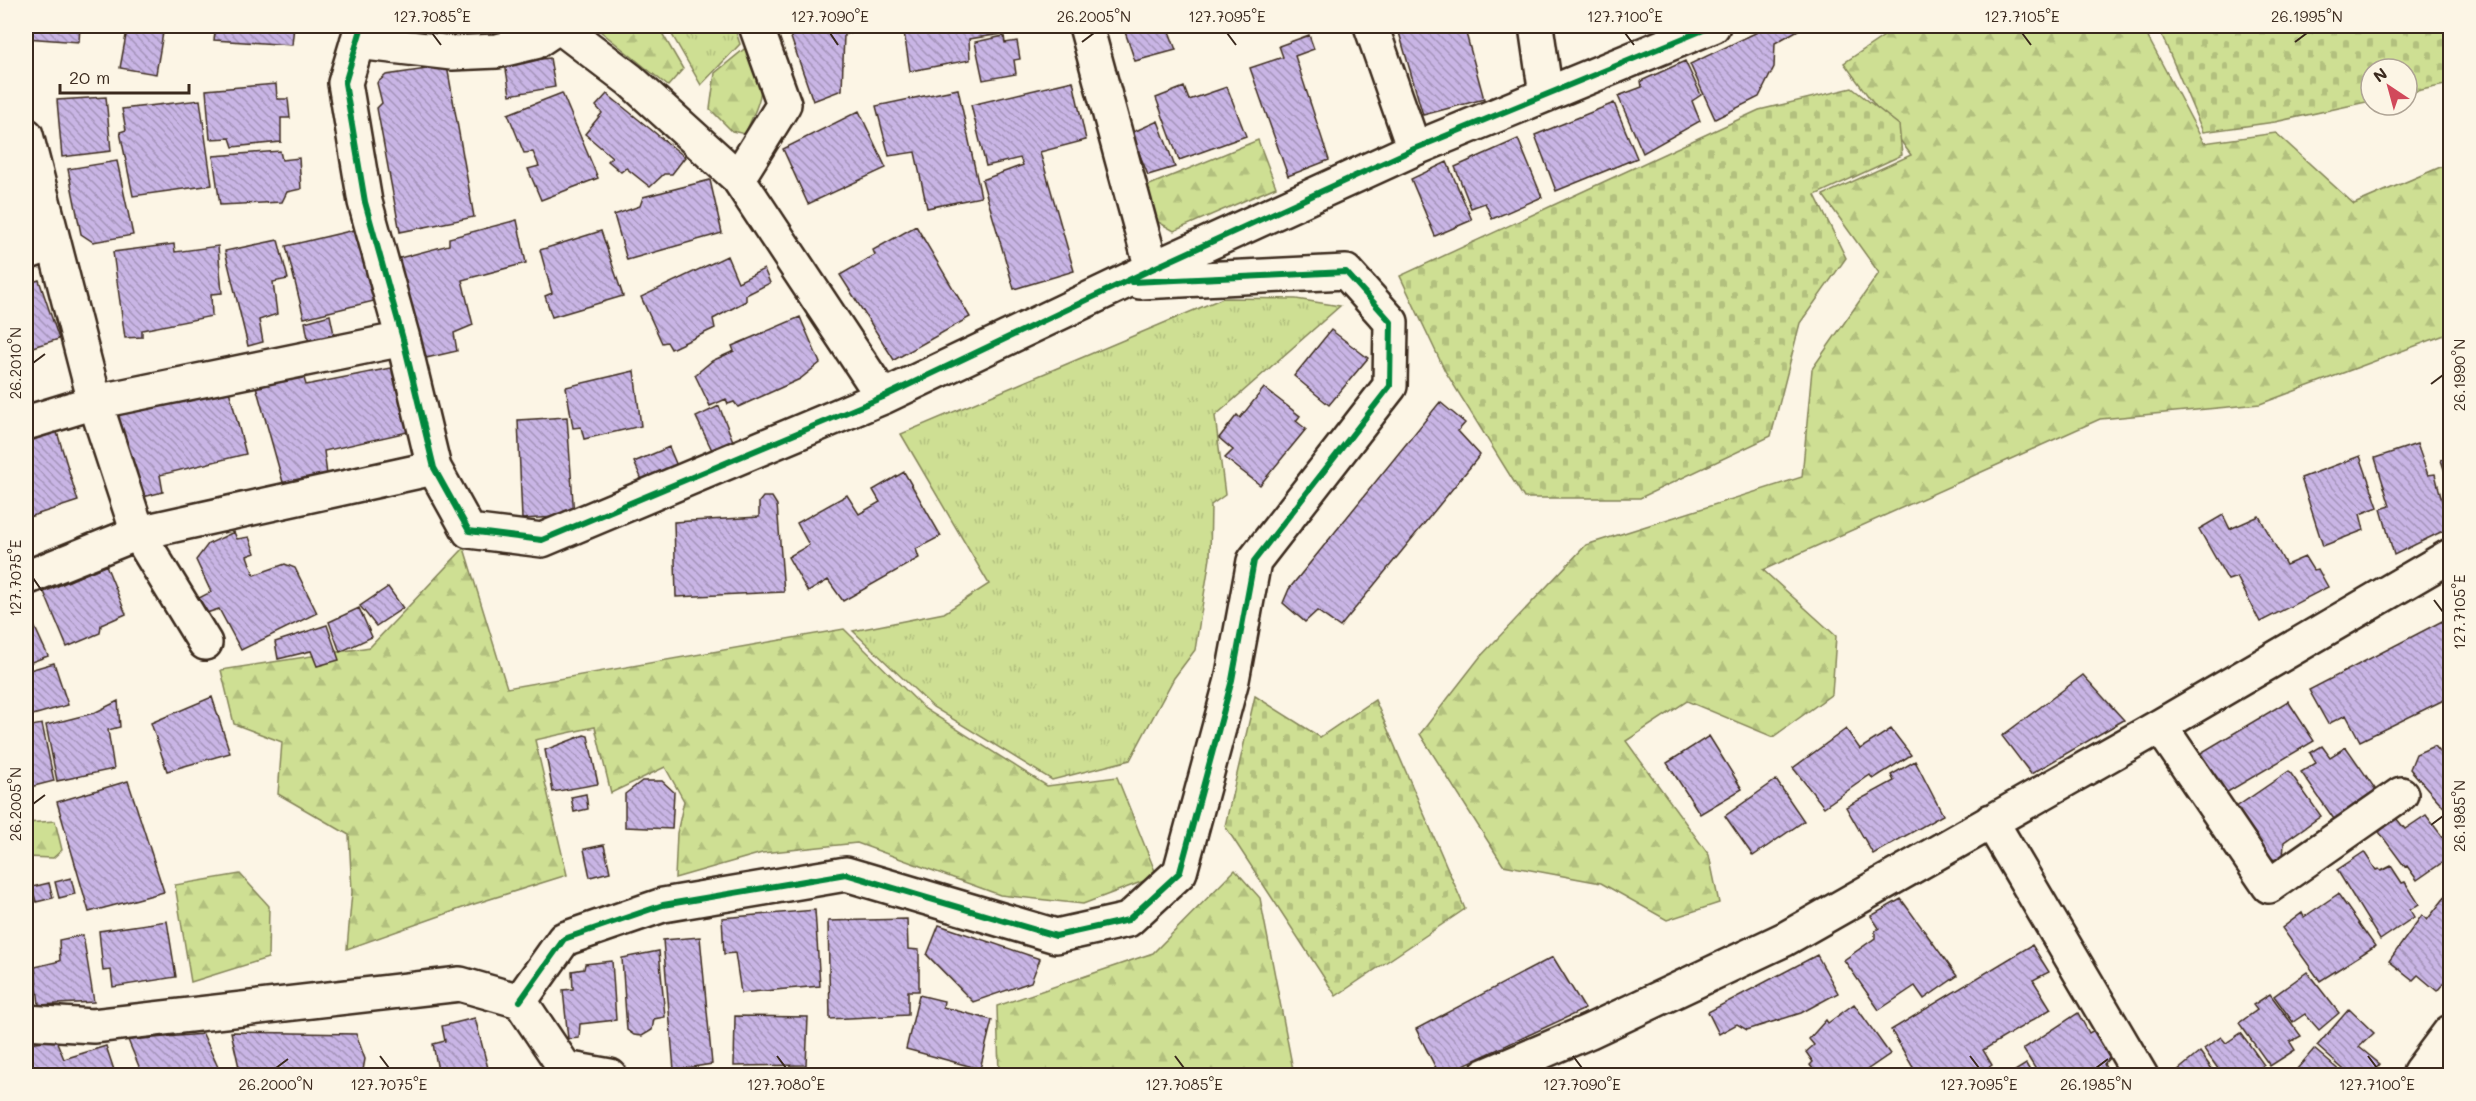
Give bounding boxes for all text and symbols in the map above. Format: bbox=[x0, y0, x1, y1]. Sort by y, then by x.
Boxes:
text: 127.7085°E bbox=[393, 6, 471, 26]
text: 127.7090°E bbox=[791, 6, 869, 26]
text: 26.2005°N bbox=[1057, 6, 1131, 26]
text: 127.7095°E bbox=[1188, 6, 1266, 26]
text: 127.7100°E bbox=[1587, 6, 1663, 26]
text: 127.7105°E bbox=[1984, 6, 2060, 26]
text: 26.1995°N bbox=[2271, 6, 2343, 26]
scale bar bbox=[60, 57, 189, 95]
north arrow bbox=[2359, 57, 2419, 117]
text: N bbox=[2369, 62, 2391, 87]
text: 20 m bbox=[69, 65, 110, 89]
text: 26.2010°N bbox=[5, 327, 25, 399]
text: 26.1990°N bbox=[2449, 339, 2469, 411]
text: 127.7075°E bbox=[5, 539, 25, 616]
text: 127.7105°E bbox=[2449, 574, 2469, 650]
text: 26.2005°N bbox=[5, 767, 25, 841]
text: 26.1985°N bbox=[2449, 780, 2469, 852]
text: 26.2000°N bbox=[239, 1074, 313, 1094]
text: 127.7075°E bbox=[351, 1074, 428, 1094]
text: 127.7080°E bbox=[747, 1074, 825, 1094]
text: 127.7085°E bbox=[1145, 1074, 1223, 1094]
text: 127.7090°E bbox=[1543, 1074, 1621, 1094]
text: 127.7095°E bbox=[1940, 1074, 2018, 1094]
text: 26.1985°N bbox=[2060, 1074, 2132, 1094]
text: 127.7100°E bbox=[2339, 1074, 2415, 1094]

